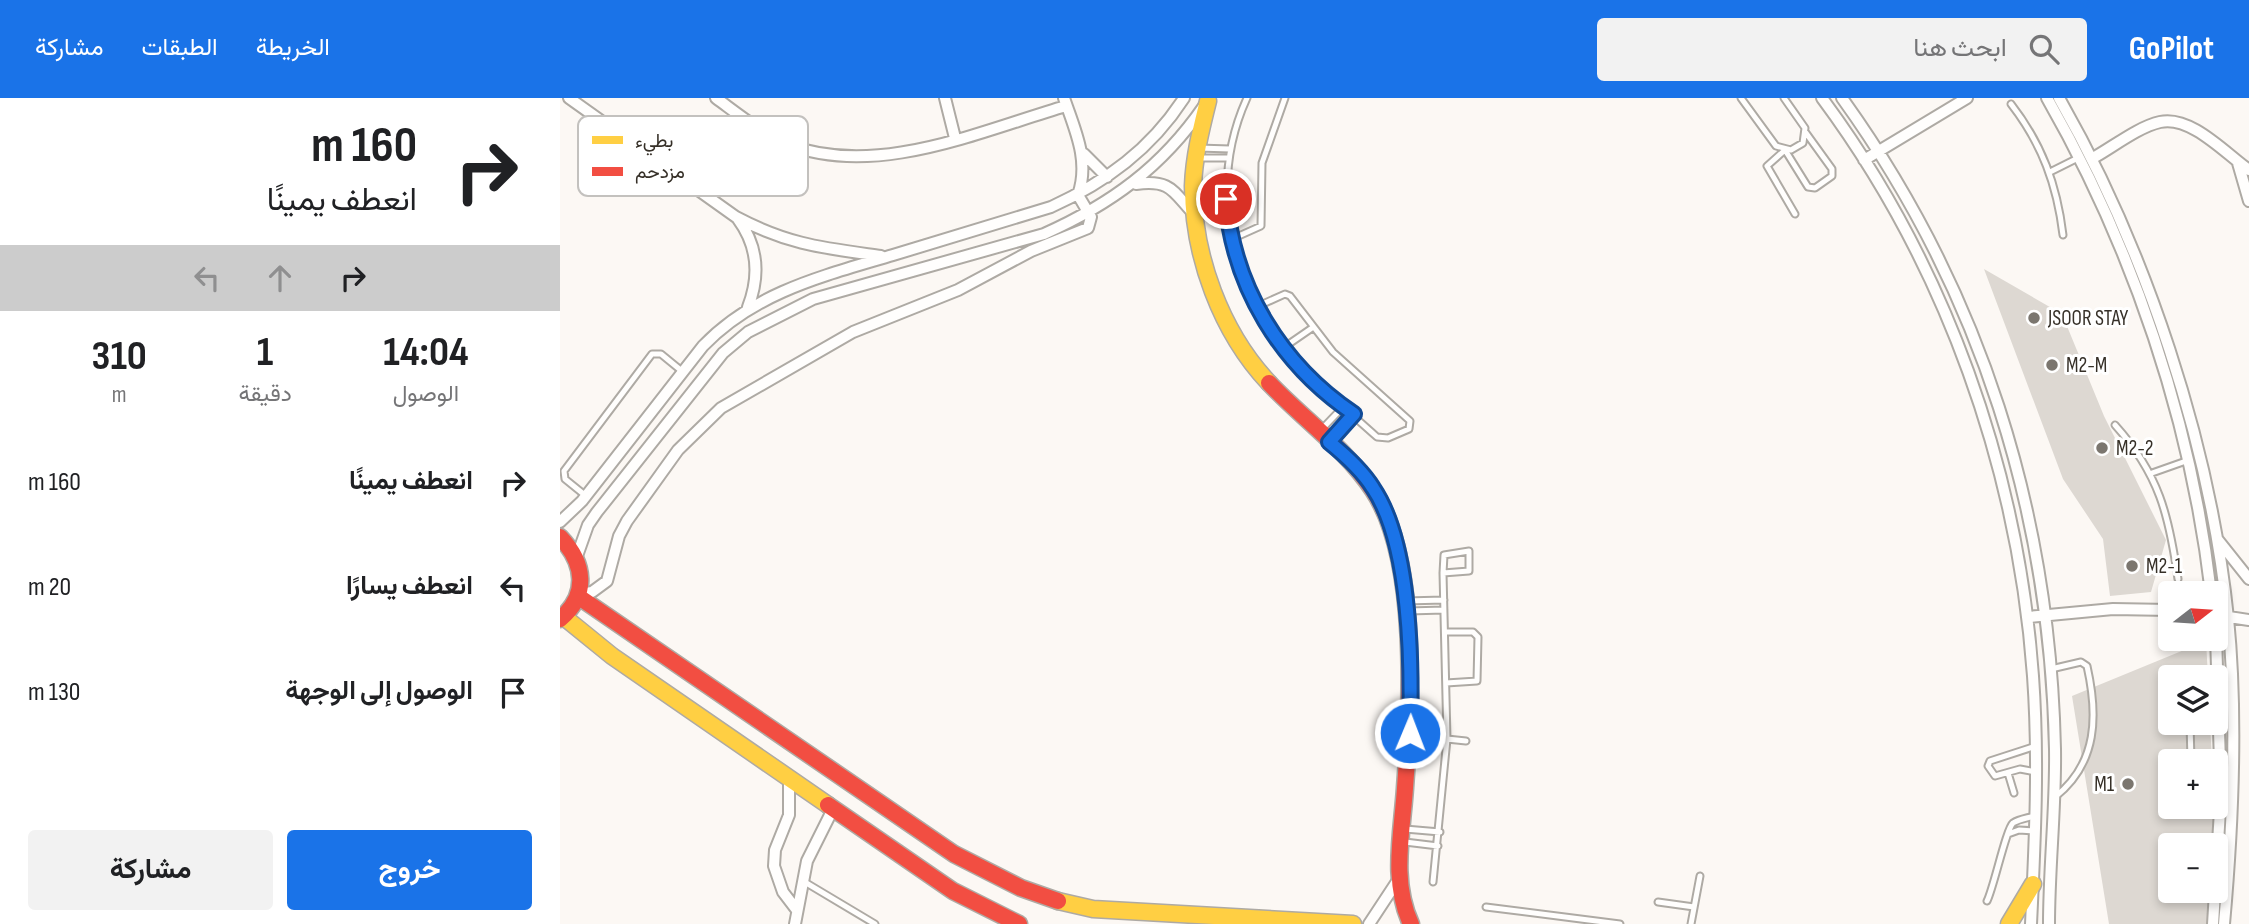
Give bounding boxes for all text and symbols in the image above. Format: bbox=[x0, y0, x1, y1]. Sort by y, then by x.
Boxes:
search box bbox=[1597, 18, 2087, 81]
text: GoPilot bbox=[2129, 29, 2214, 69]
icon: search bbox=[2025, 30, 2063, 68]
text: مشاركة bbox=[35, 33, 103, 62]
text: الطبقات bbox=[141, 33, 218, 62]
text: الخريطة bbox=[256, 33, 330, 62]
text: ابحث هنا bbox=[1913, 33, 2007, 64]
legend bbox=[578, 116, 808, 196]
text: 160 m bbox=[311, 117, 417, 176]
icon: right bbox=[441, 126, 532, 217]
text: بطيء bbox=[635, 130, 673, 156]
text: مزدحم bbox=[635, 161, 685, 184]
pin bbox=[1196, 169, 1256, 229]
icon: arrive bbox=[1207, 180, 1245, 218]
text: انعطف يمينًا bbox=[267, 181, 417, 220]
icon: left bbox=[188, 259, 226, 297]
icon: ahead bbox=[261, 259, 299, 297]
icon: right bbox=[334, 259, 372, 297]
place label: JSOOR STAY bbox=[2047, 306, 2129, 331]
marker: JSOOR STAY bbox=[2026, 310, 2042, 326]
text: 1 bbox=[257, 327, 273, 378]
text: 14:04 bbox=[383, 327, 468, 378]
text: 310 bbox=[92, 331, 147, 382]
place label: M2-M bbox=[2066, 353, 2107, 378]
marker: M2-M bbox=[2044, 357, 2060, 373]
text: دقيقة bbox=[238, 380, 292, 408]
text: الوصول bbox=[393, 380, 459, 408]
text: m bbox=[112, 381, 127, 409]
place label: M2-2 bbox=[2116, 436, 2154, 461]
marker: M2-2 bbox=[2094, 440, 2110, 456]
icon: right bbox=[494, 464, 532, 502]
text: انعطف يمينًا bbox=[349, 466, 473, 497]
text: 160 m bbox=[28, 467, 81, 498]
place label: M2-1 bbox=[2146, 554, 2183, 579]
marker: M2-1 bbox=[2124, 558, 2140, 574]
icon: left bbox=[494, 569, 532, 607]
text: انعطف يسارًا bbox=[346, 571, 473, 602]
text: 20 m bbox=[28, 572, 71, 603]
north arrow bbox=[2158, 581, 2228, 651]
map controls bbox=[2158, 581, 2228, 903]
button: layers bbox=[2158, 665, 2228, 735]
icon: arrive bbox=[494, 674, 532, 712]
text: الوصول إلى الوجهة bbox=[285, 676, 473, 707]
text: 130 m bbox=[28, 677, 80, 708]
position arrow bbox=[1373, 696, 1447, 770]
button: + bbox=[2158, 749, 2228, 819]
place label: M1 bbox=[2094, 772, 2115, 797]
marker: M1 bbox=[2120, 776, 2136, 792]
button: مشاركة bbox=[28, 830, 273, 910]
button: خروج bbox=[287, 830, 532, 910]
button: − bbox=[2158, 833, 2228, 903]

